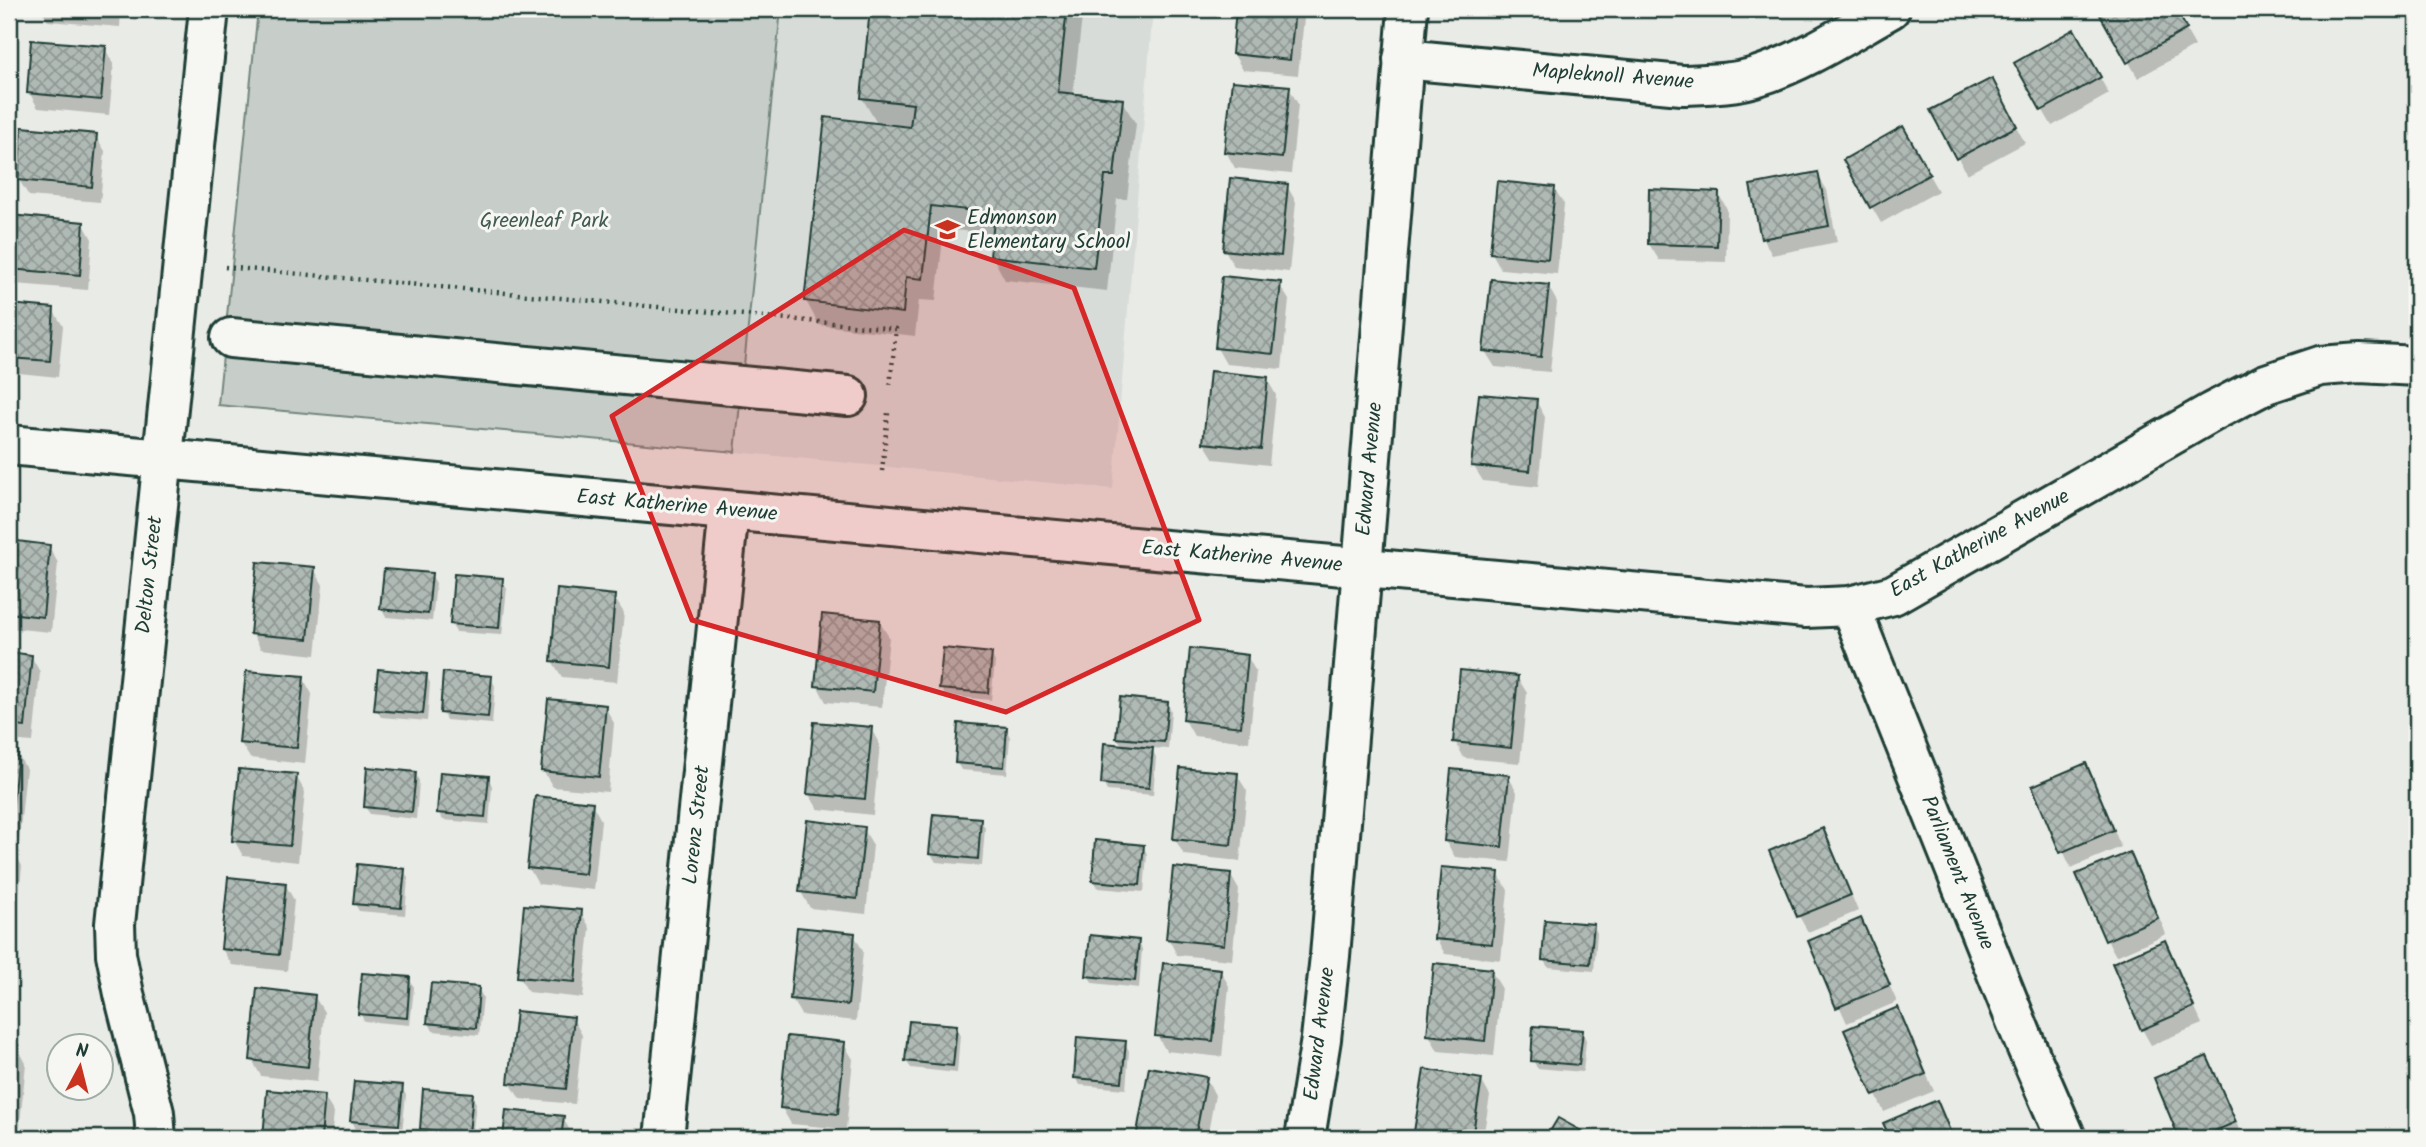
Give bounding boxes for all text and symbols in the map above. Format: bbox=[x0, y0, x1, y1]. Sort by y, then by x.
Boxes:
street label: Mapleknoll Avenue bbox=[1531, 55, 1696, 99]
place label: Edmonson Elementary School bbox=[967, 202, 1130, 259]
park label: Greenleaf Park bbox=[480, 205, 608, 238]
school or university icon: Edmonson Elementary School bbox=[933, 216, 961, 244]
street label: Edward Avenue bbox=[1348, 400, 1392, 537]
street label: East Katherine Avenue bbox=[1884, 480, 2077, 607]
street label: East Katherine Avenue bbox=[575, 481, 779, 531]
street label: Delton Street bbox=[127, 513, 173, 636]
street label: East Katherine Avenue bbox=[1140, 532, 1344, 582]
street label: Lorenz Street bbox=[674, 763, 720, 886]
street label: Parliament Avenue bbox=[1911, 791, 2003, 956]
street label: Edward Avenue bbox=[1295, 965, 1345, 1103]
north arrow bbox=[46, 1032, 116, 1102]
text: N bbox=[74, 1036, 90, 1068]

